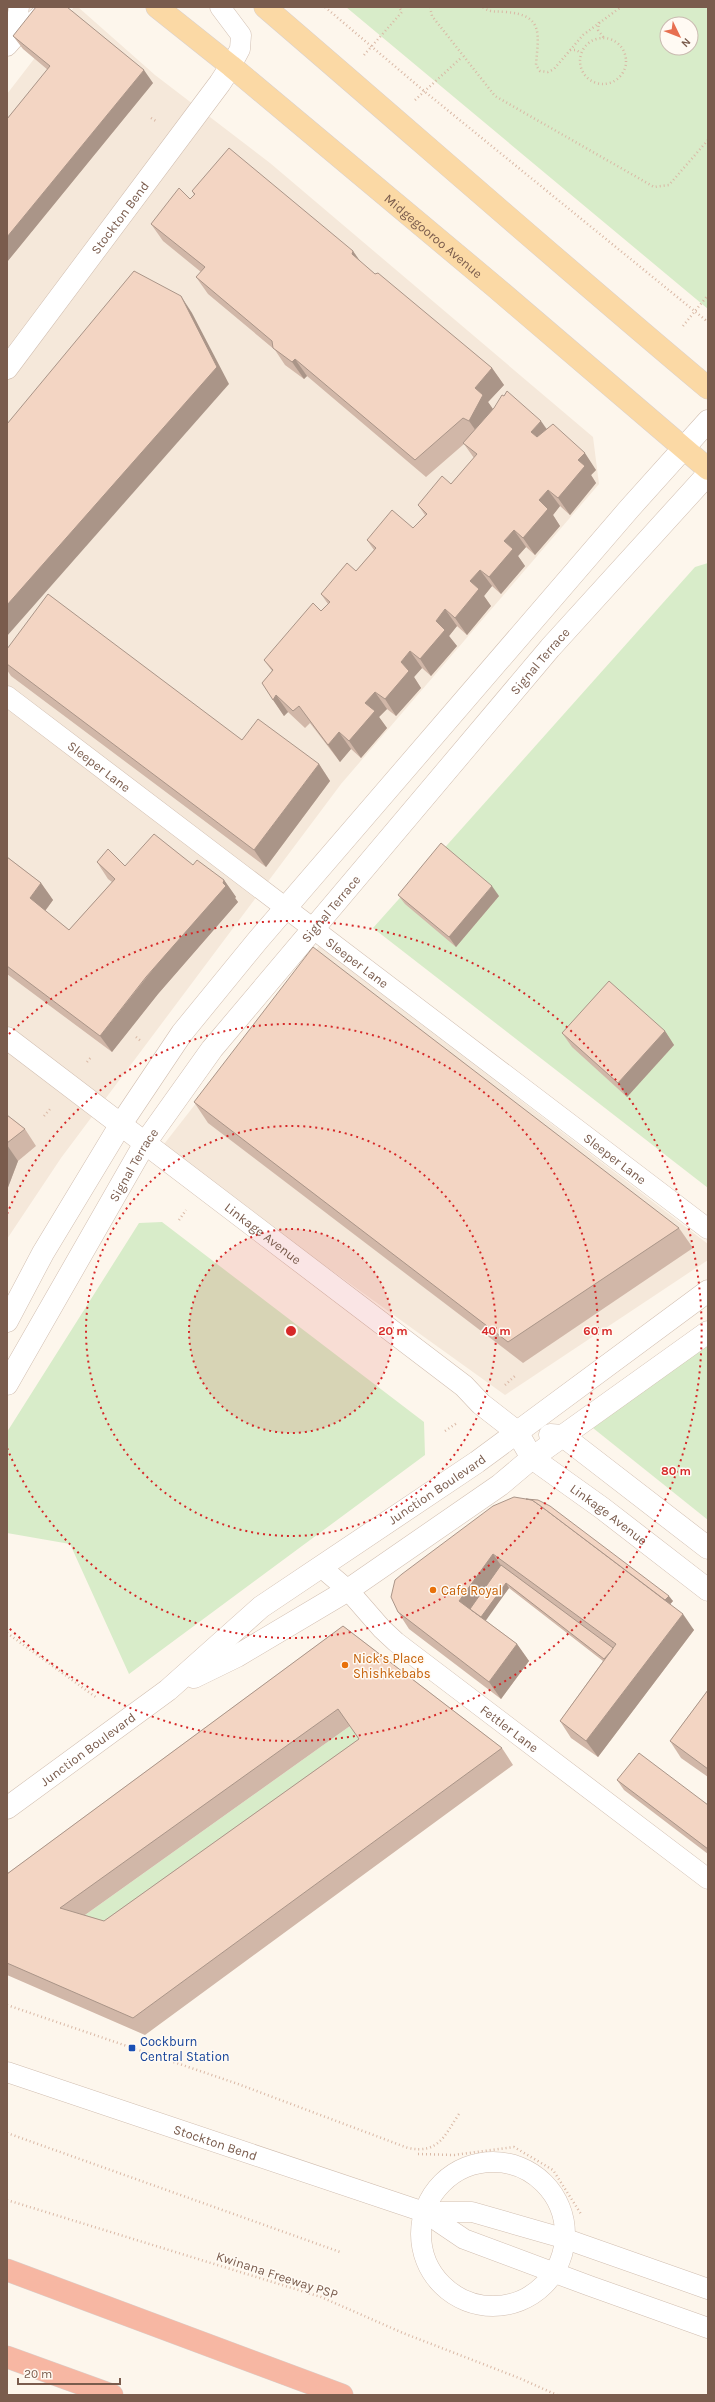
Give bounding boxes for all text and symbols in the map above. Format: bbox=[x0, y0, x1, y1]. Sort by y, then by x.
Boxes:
north arrow bbox=[659, 16, 699, 56]
text: N bbox=[679, 35, 693, 50]
street label: Stockton Bend bbox=[87, 178, 152, 257]
street label: Midgegooroo Avenue bbox=[382, 190, 486, 281]
street label: Signal Terrace bbox=[507, 624, 573, 697]
street label: Sleeper Lane bbox=[65, 738, 134, 795]
street label: Signal Terrace bbox=[298, 872, 363, 945]
street label: Sleeper Lane bbox=[323, 934, 392, 991]
street label: Signal Terrace bbox=[106, 1125, 161, 1204]
street label: Sleeper Lane bbox=[581, 1130, 650, 1187]
street label: Linkage Avenue bbox=[222, 1199, 305, 1267]
centre of rings bbox=[284, 1324, 298, 1338]
text: 20 m bbox=[378, 1324, 408, 1338]
text: 40 m bbox=[481, 1324, 511, 1338]
text: 60 m bbox=[583, 1324, 613, 1338]
street label: Junction Boulevard bbox=[385, 1451, 488, 1527]
text: 80 m bbox=[661, 1464, 691, 1478]
street label: Linkage Avenue bbox=[568, 1480, 651, 1548]
place label: Cafe Royal bbox=[441, 1583, 502, 1598]
marker: Cafe Royal bbox=[428, 1585, 438, 1595]
place label: Nick’s Place Shishkebabs bbox=[353, 1651, 431, 1681]
marker: Nick’s Place Shishkebabs bbox=[340, 1660, 350, 1670]
street label: Fettler Lane bbox=[478, 1702, 542, 1755]
street label: Junction Boulevard bbox=[37, 1709, 138, 1789]
place label: Cockburn Central Station bbox=[140, 2034, 230, 2064]
marker: Cockburn Central Station bbox=[127, 2043, 137, 2053]
street label: Stockton Bend bbox=[172, 2121, 259, 2163]
street label: Kwinana Freeway PSP bbox=[214, 2248, 340, 2302]
scale bar bbox=[18, 2360, 120, 2386]
text: 20 m bbox=[24, 2367, 52, 2381]

